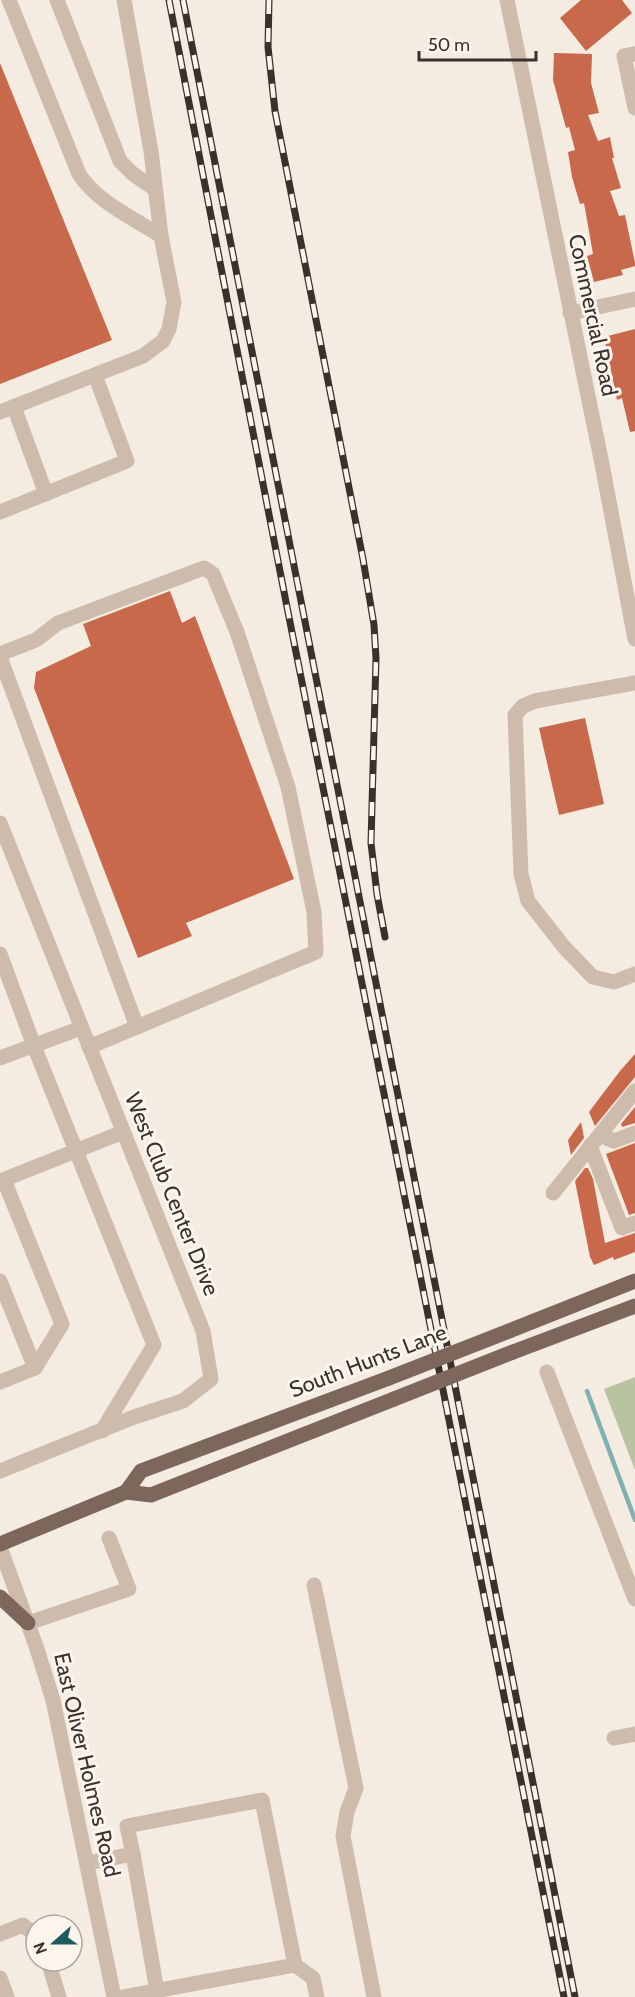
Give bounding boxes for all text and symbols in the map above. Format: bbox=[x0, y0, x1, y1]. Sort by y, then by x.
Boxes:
scale bar bbox=[419, 24, 536, 62]
text: 50 m bbox=[428, 34, 470, 56]
street label: Commercial Road bbox=[563, 232, 623, 398]
street label: West Club Center Drive bbox=[119, 1089, 225, 1299]
street label: South Hunts Lane bbox=[286, 1319, 450, 1403]
street label: East Oliver Holmes Road bbox=[48, 1650, 126, 1880]
north arrow bbox=[24, 1913, 84, 1973]
text: N bbox=[30, 1940, 51, 1957]

